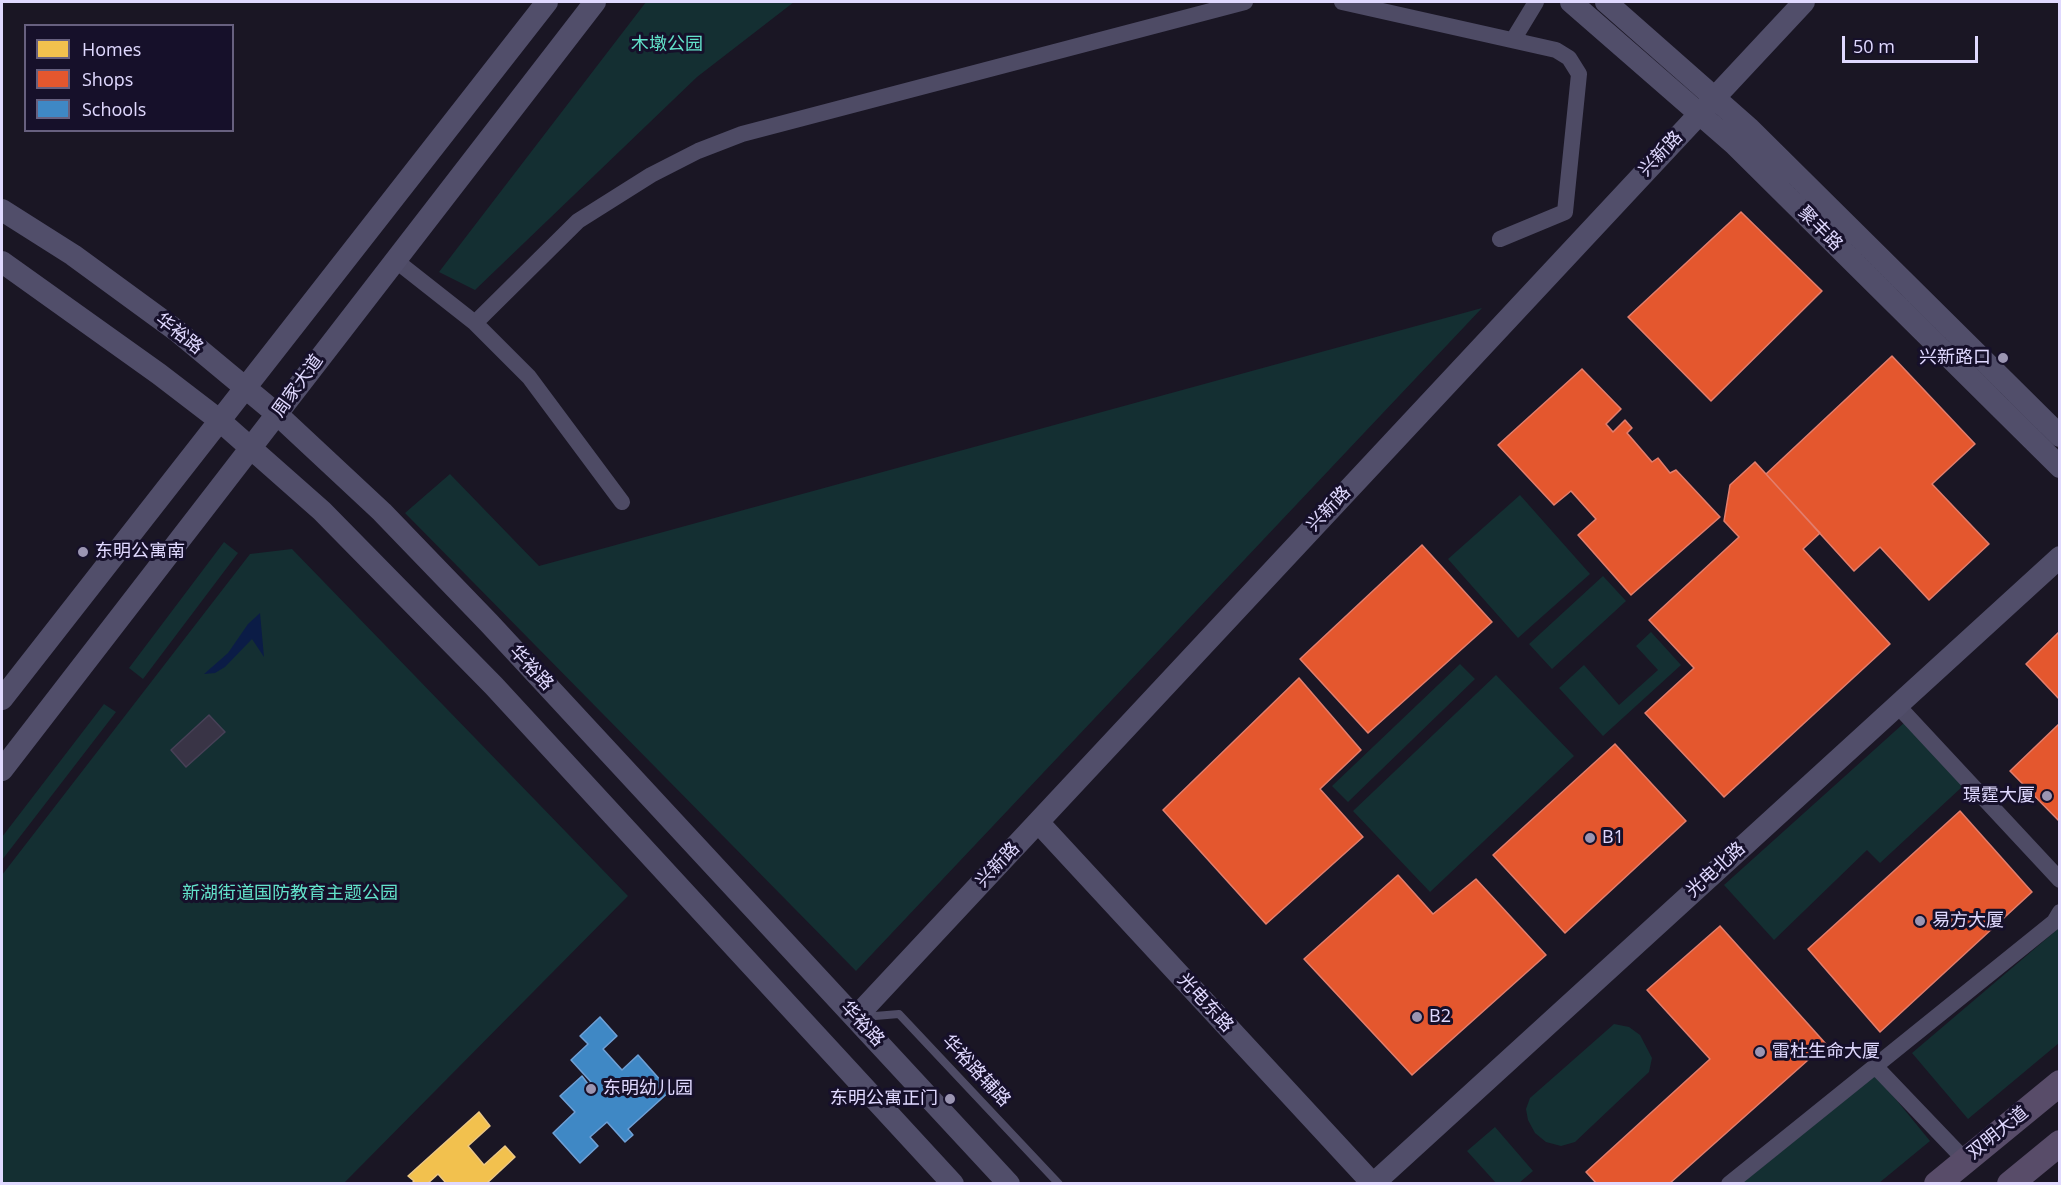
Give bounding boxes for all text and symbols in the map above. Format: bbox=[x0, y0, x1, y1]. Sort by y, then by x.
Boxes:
legend bbox=[24, 24, 234, 132]
scale bar bbox=[1845, 24, 1982, 62]
park label: 木墩公园 bbox=[631, 34, 703, 56]
text: 50 m bbox=[1853, 34, 1895, 58]
text: Homes bbox=[82, 37, 141, 61]
text: Shops bbox=[82, 67, 133, 91]
text: Schools bbox=[82, 97, 146, 121]
street label: 兴新路 bbox=[1635, 127, 1687, 181]
street label: 聚丰路 bbox=[1793, 202, 1847, 256]
street label: 华裕路 bbox=[151, 309, 207, 359]
place label: 兴新路口 bbox=[1919, 347, 1991, 369]
street label: 周家大道 bbox=[268, 351, 328, 421]
marker: 兴新路口 bbox=[1996, 351, 2010, 365]
street label: 兴新路 bbox=[1303, 482, 1355, 536]
place label: 东明公寓南 bbox=[95, 541, 185, 563]
marker: 东明公寓南 bbox=[76, 545, 90, 559]
street label: 华裕路 bbox=[505, 641, 557, 695]
place label: 璟霆大厦 bbox=[1963, 785, 2035, 807]
marker: 璟霆大厦 bbox=[2040, 789, 2054, 803]
place label: B1 bbox=[1602, 827, 1624, 849]
marker: B1 bbox=[1583, 831, 1597, 845]
street label: 兴新路 bbox=[972, 838, 1024, 892]
street label: 光电北路 bbox=[1682, 838, 1750, 902]
park label: 新湖街道国防教育主题公园 bbox=[182, 883, 398, 905]
place label: 易方大厦 bbox=[1932, 910, 2004, 932]
marker: 易方大厦 bbox=[1913, 914, 1927, 928]
street label: 光电东路 bbox=[1173, 969, 1237, 1037]
street label: 华裕路 bbox=[836, 997, 888, 1051]
place label: B2 bbox=[1429, 1006, 1451, 1028]
marker: B2 bbox=[1410, 1010, 1424, 1024]
street label: 华裕路辅路 bbox=[937, 1031, 1015, 1111]
place label: 雷杜生命大厦 bbox=[1772, 1041, 1880, 1063]
marker: 雷杜生命大厦 bbox=[1753, 1045, 1767, 1059]
place label: 东明幼儿园 bbox=[603, 1078, 693, 1100]
marker: 东明幼儿园 bbox=[584, 1082, 598, 1096]
place label: 东明公寓正门 bbox=[830, 1088, 938, 1110]
marker: 东明公寓正门 bbox=[943, 1092, 957, 1106]
street label: 双明大道 bbox=[1963, 1102, 2033, 1164]

